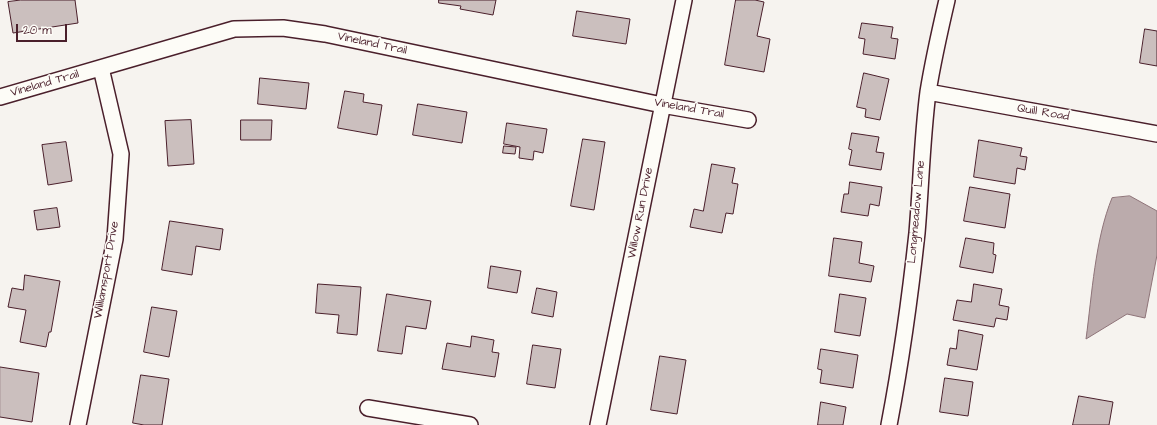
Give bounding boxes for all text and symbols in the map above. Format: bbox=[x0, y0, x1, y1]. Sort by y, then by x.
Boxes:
scale bar bbox=[18, 16, 69, 42]
text: 20 m bbox=[23, 22, 52, 39]
street label: Vineland Trail bbox=[336, 30, 408, 58]
street label: Vineland Trail bbox=[9, 67, 81, 101]
street label: Vineland Trail bbox=[653, 96, 725, 122]
street label: Quill Road bbox=[1016, 101, 1070, 125]
street label: Longmeadow Lane bbox=[905, 160, 929, 264]
street label: Willow Run Drive bbox=[625, 166, 657, 260]
street label: Williamsport Drive bbox=[91, 220, 123, 320]

